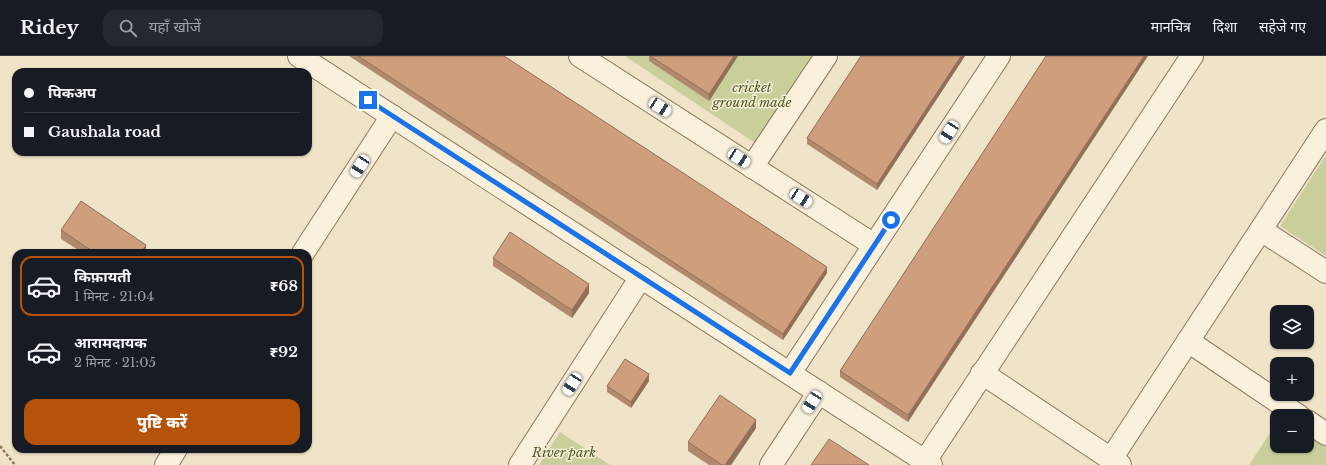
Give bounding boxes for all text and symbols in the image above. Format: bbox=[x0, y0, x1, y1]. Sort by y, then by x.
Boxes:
search box bbox=[103, 10, 383, 46]
text: Ridey bbox=[20, 16, 79, 39]
icon: search bbox=[117, 17, 139, 39]
text: यहाँ खोजें bbox=[149, 17, 201, 36]
text: मानचित्र bbox=[1151, 18, 1191, 36]
text: दिशा bbox=[1213, 18, 1237, 36]
text: सहेजे गए bbox=[1259, 18, 1306, 36]
park label: cricket ground made bbox=[712, 79, 791, 111]
text: पिकअप bbox=[48, 83, 96, 102]
route end bbox=[359, 91, 377, 109]
car bbox=[647, 95, 673, 119]
car bbox=[937, 119, 961, 145]
text: Gaushala road bbox=[48, 122, 161, 141]
car bbox=[726, 146, 752, 170]
car bbox=[348, 153, 372, 179]
car bbox=[788, 186, 814, 210]
route start bbox=[882, 211, 900, 229]
text: किफ़ायती bbox=[74, 267, 131, 286]
icon: car bbox=[26, 268, 62, 304]
text: ₹68 bbox=[270, 276, 298, 295]
text: 1 मिनट · 21:04 bbox=[74, 288, 154, 305]
map controls bbox=[1270, 305, 1314, 453]
button: layers bbox=[1270, 305, 1314, 349]
text: आरामदायक bbox=[74, 333, 147, 352]
icon: car bbox=[26, 334, 62, 370]
text: ₹92 bbox=[269, 342, 298, 361]
text: 2 मिनट · 21:05 bbox=[74, 354, 156, 371]
button: + bbox=[1270, 357, 1314, 401]
car bbox=[560, 371, 584, 397]
car bbox=[800, 389, 824, 415]
button: पुष्टि करें bbox=[24, 399, 300, 445]
button: − bbox=[1270, 409, 1314, 453]
park label: River park bbox=[531, 444, 596, 461]

